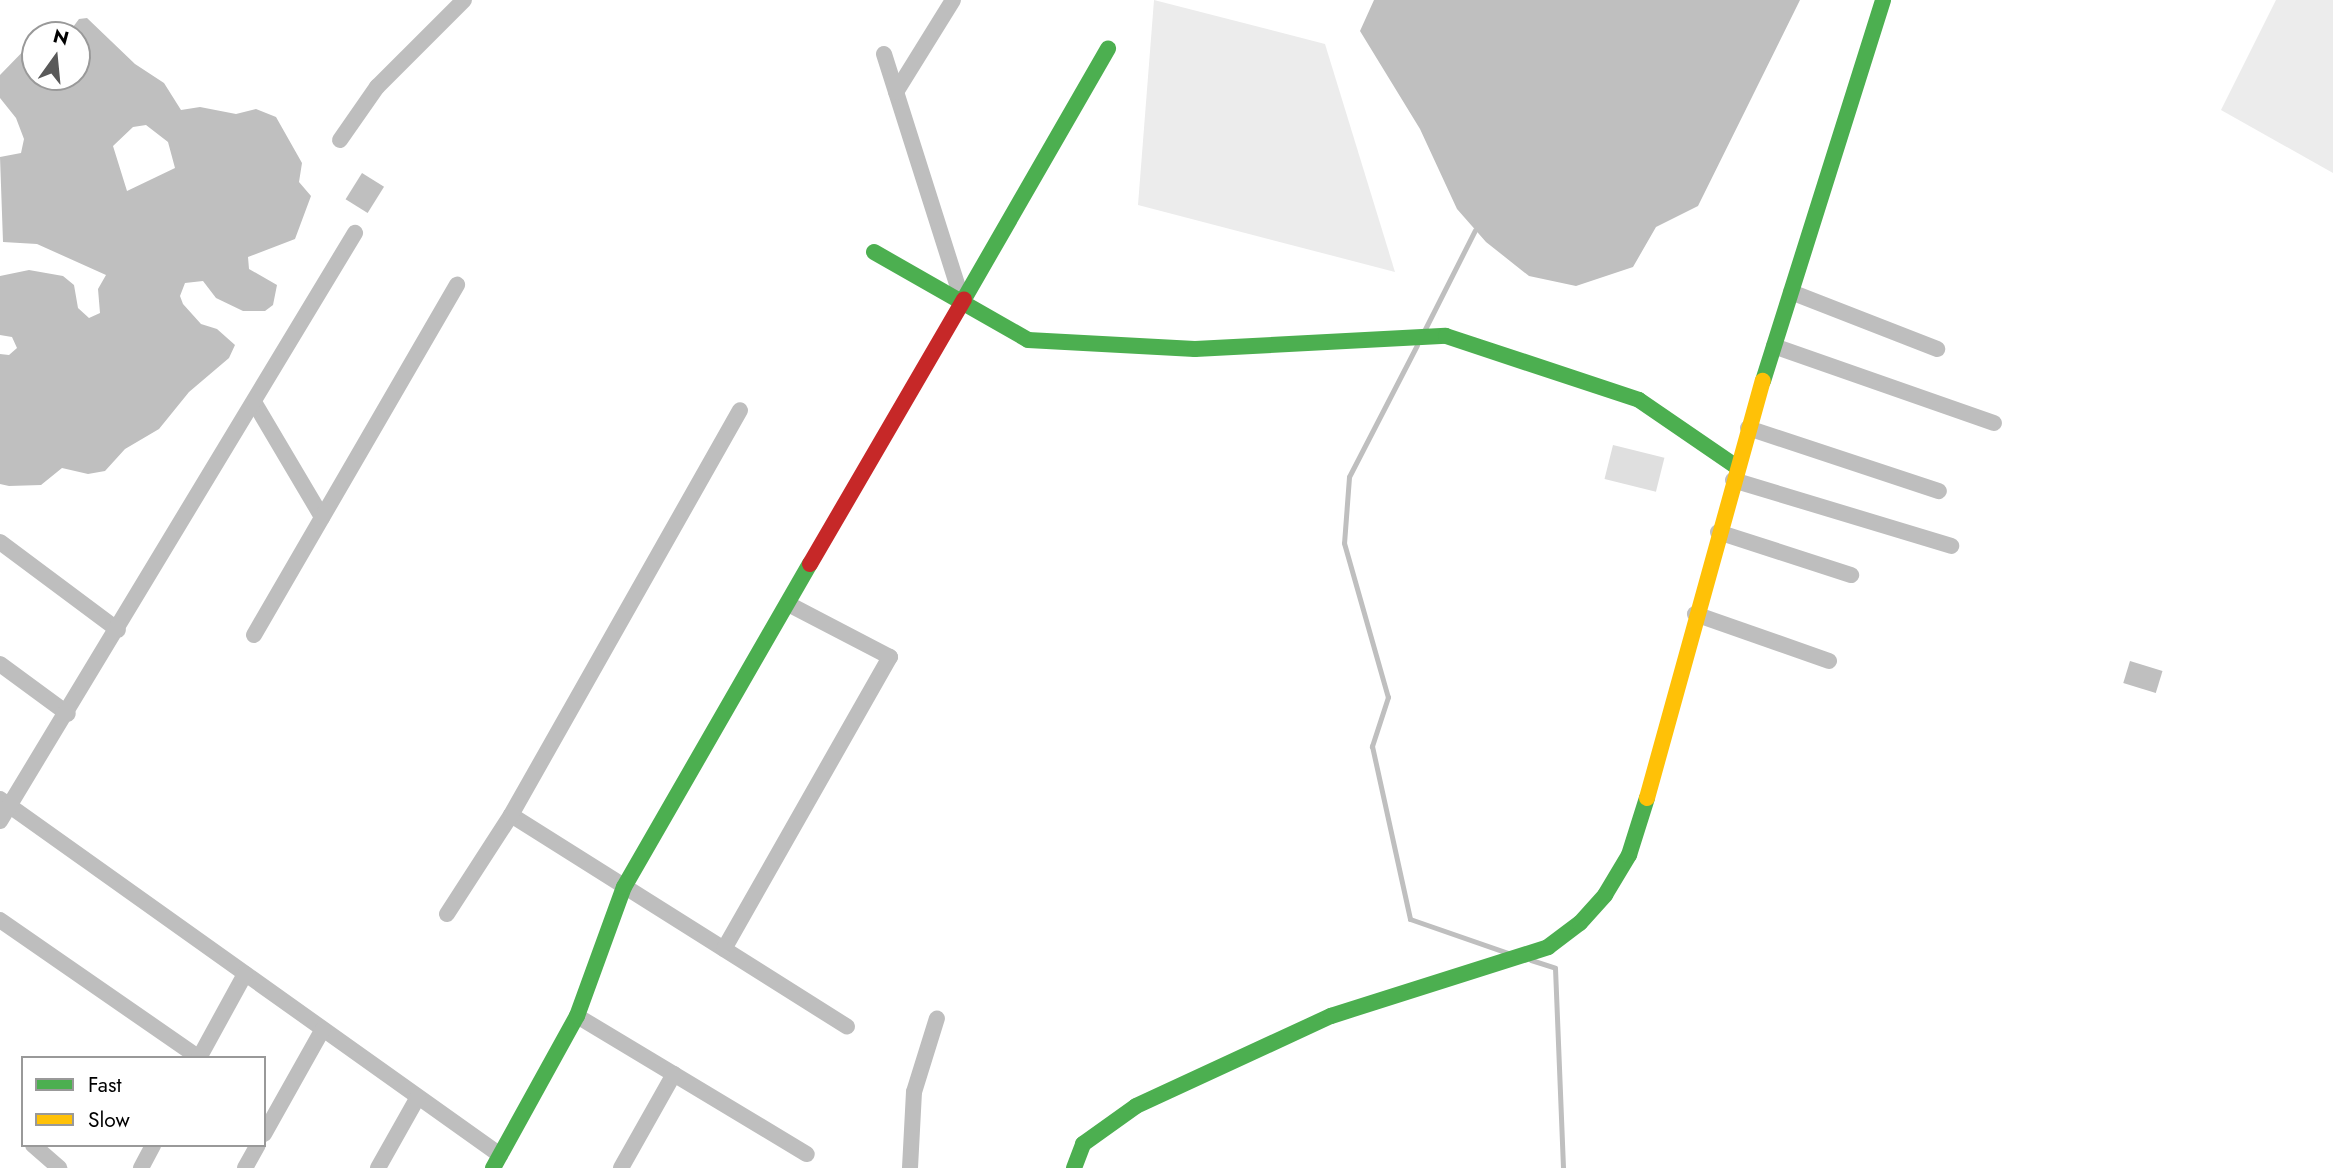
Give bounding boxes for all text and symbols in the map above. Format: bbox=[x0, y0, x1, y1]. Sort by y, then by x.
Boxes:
north arrow bbox=[21, 21, 91, 91]
text: N bbox=[50, 22, 72, 52]
legend bbox=[21, 1056, 266, 1147]
text: Fast bbox=[88, 1070, 121, 1100]
text: Slow bbox=[88, 1105, 130, 1135]

